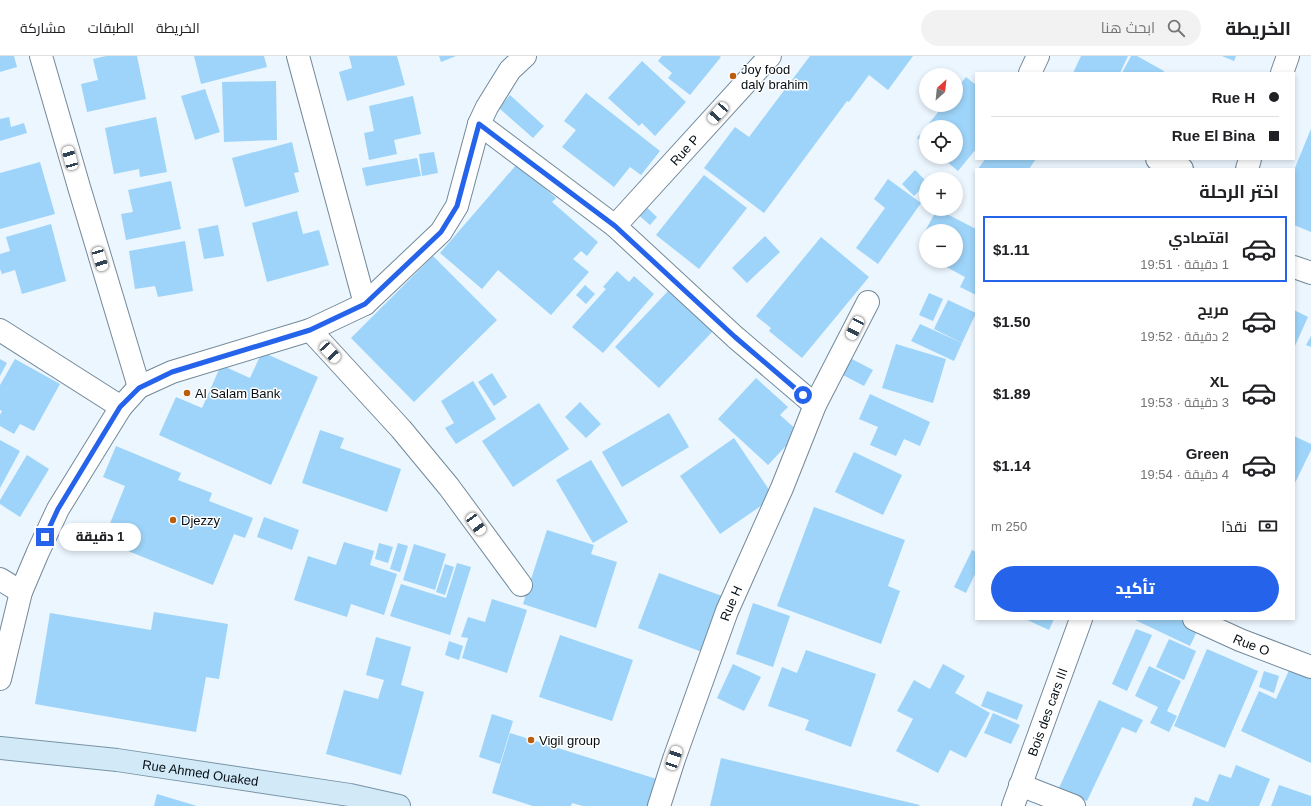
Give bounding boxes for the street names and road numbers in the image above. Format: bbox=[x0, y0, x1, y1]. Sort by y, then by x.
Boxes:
street label: Rue P bbox=[667, 132, 702, 169]
street label: Rue H bbox=[717, 584, 745, 623]
street label: Rue O bbox=[1231, 631, 1272, 659]
street label: Bois des cars III bbox=[1025, 666, 1071, 758]
street label: Rue Ahmed Ouaked bbox=[141, 757, 259, 789]

